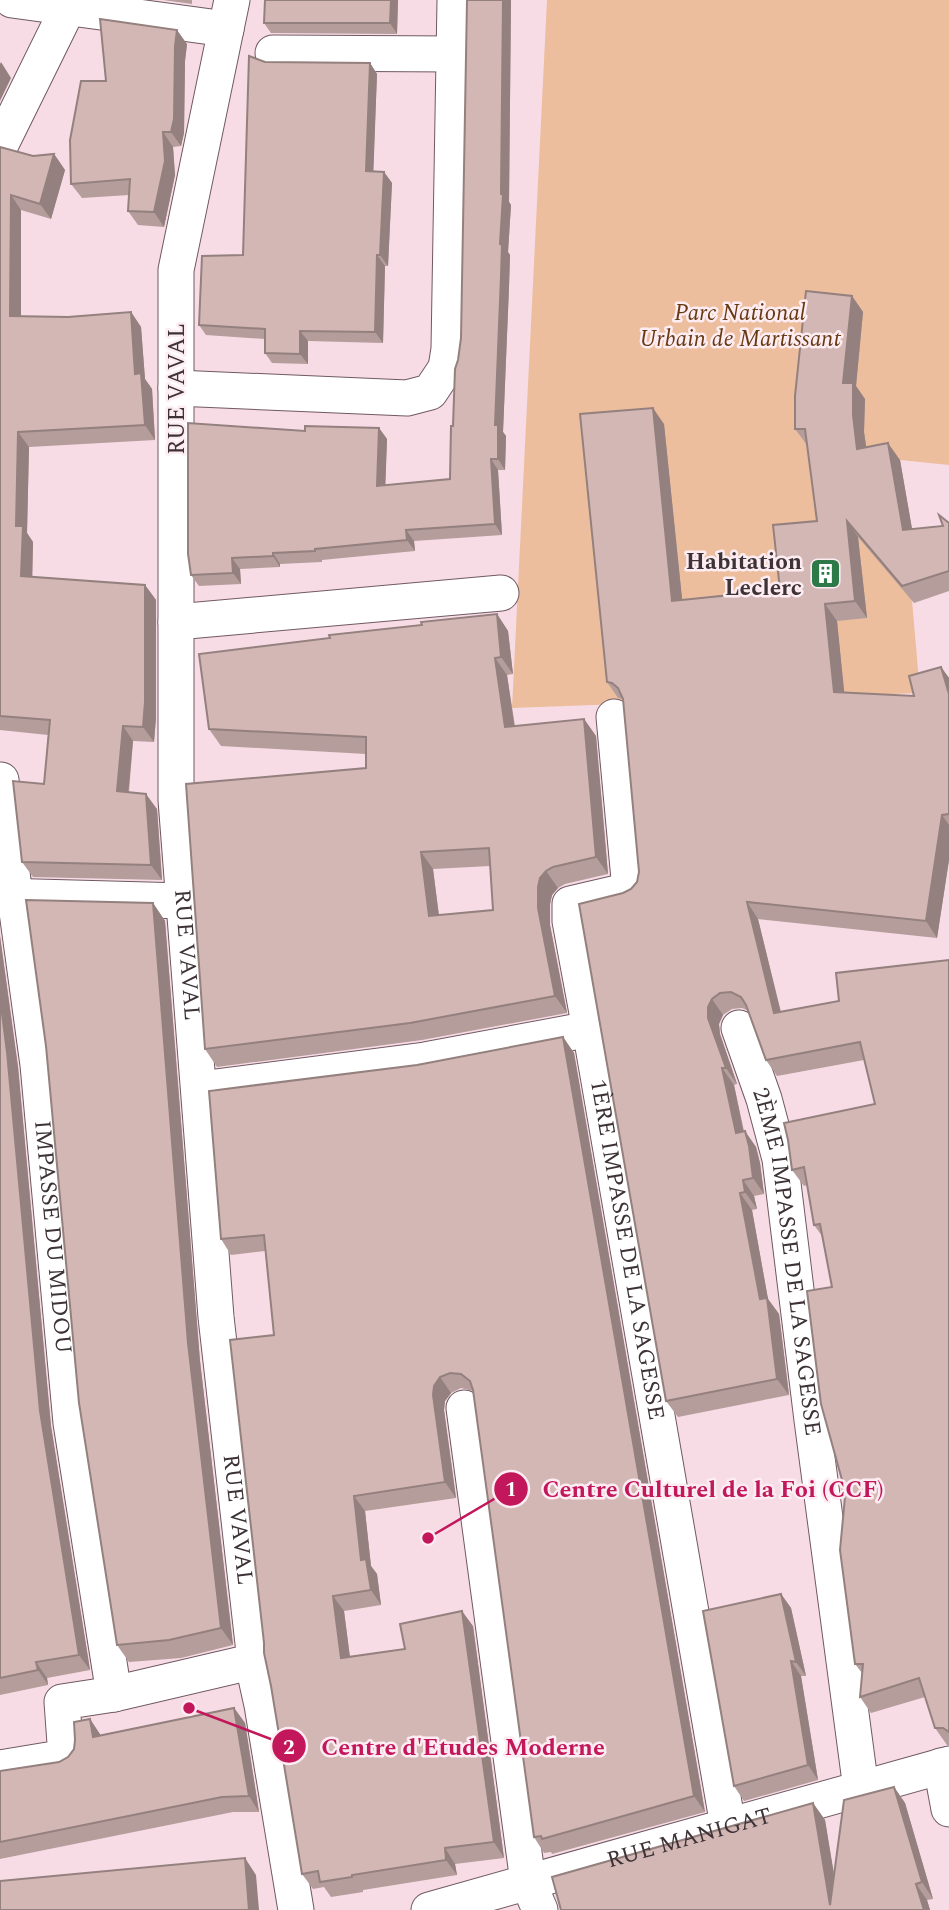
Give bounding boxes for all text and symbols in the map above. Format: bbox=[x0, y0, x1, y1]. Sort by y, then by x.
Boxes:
park label: Parc National Urbain de Martissant bbox=[639, 296, 842, 357]
street label: RUE VAVAL bbox=[160, 323, 195, 455]
place label: Habitation Leclerc bbox=[686, 545, 802, 606]
building icon: Habitation Leclerc bbox=[808, 557, 842, 591]
street label: RUE VAVAL bbox=[164, 888, 209, 1022]
street label: 1ÈRE IMPASSE DE LA SAGESSE bbox=[580, 1077, 673, 1423]
street label: 2ÈME IMPASSE DE LA SAGESSE bbox=[742, 1083, 830, 1438]
street label: IMPASSE DU MIDOU bbox=[24, 1119, 81, 1355]
street label: RUE VAVAL bbox=[213, 1452, 262, 1587]
callout: Centre Culturel de la Foi (CCF) bbox=[493, 1466, 897, 1511]
text: Centre Culturel de la Foi (CCF) bbox=[542, 1472, 884, 1508]
text: 1 bbox=[505, 1474, 517, 1506]
callout: Centre d'Etudes Moderne bbox=[272, 1724, 619, 1769]
text: Centre d'Etudes Moderne bbox=[321, 1730, 605, 1766]
text: 2 bbox=[283, 1732, 295, 1764]
street label: RUE MANIGAT bbox=[603, 1799, 776, 1878]

